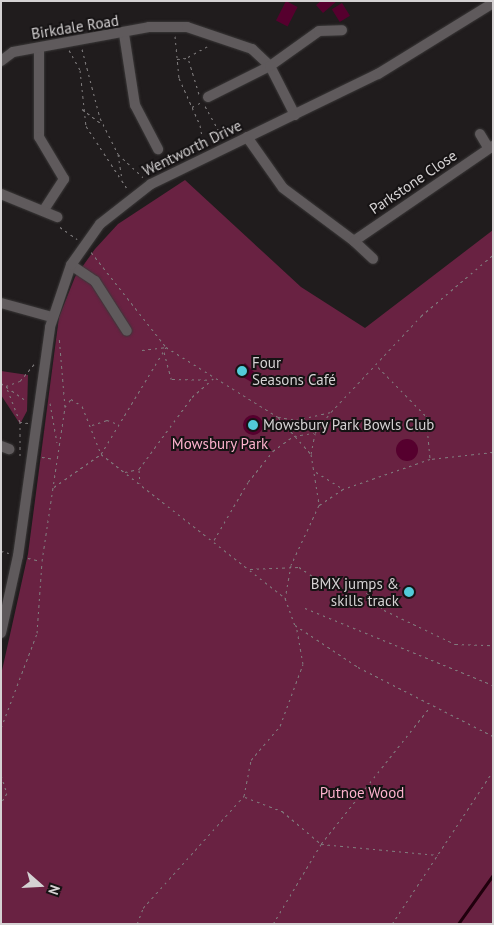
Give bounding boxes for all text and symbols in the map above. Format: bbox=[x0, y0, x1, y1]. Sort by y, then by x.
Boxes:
street label: Birkdale Road bbox=[30, 11, 120, 43]
street label: Wentworth Drive bbox=[139, 116, 245, 180]
street label: Parkstone Close bbox=[366, 146, 460, 218]
place label: Four Seasons Café bbox=[252, 353, 336, 388]
marker: Four Seasons Café bbox=[236, 365, 248, 377]
place label: Mowsbury Park Bowls Club bbox=[263, 416, 435, 434]
marker: Mowsbury Park Bowls Club bbox=[247, 419, 259, 431]
park label: Mowsbury Park bbox=[172, 435, 268, 453]
place label: BMX jumps & skills track bbox=[310, 574, 399, 609]
marker: BMX jumps & skills track bbox=[403, 586, 415, 598]
park label: Putnoe Wood bbox=[320, 784, 404, 802]
north arrow bbox=[15, 860, 65, 910]
text: N bbox=[44, 883, 64, 897]

